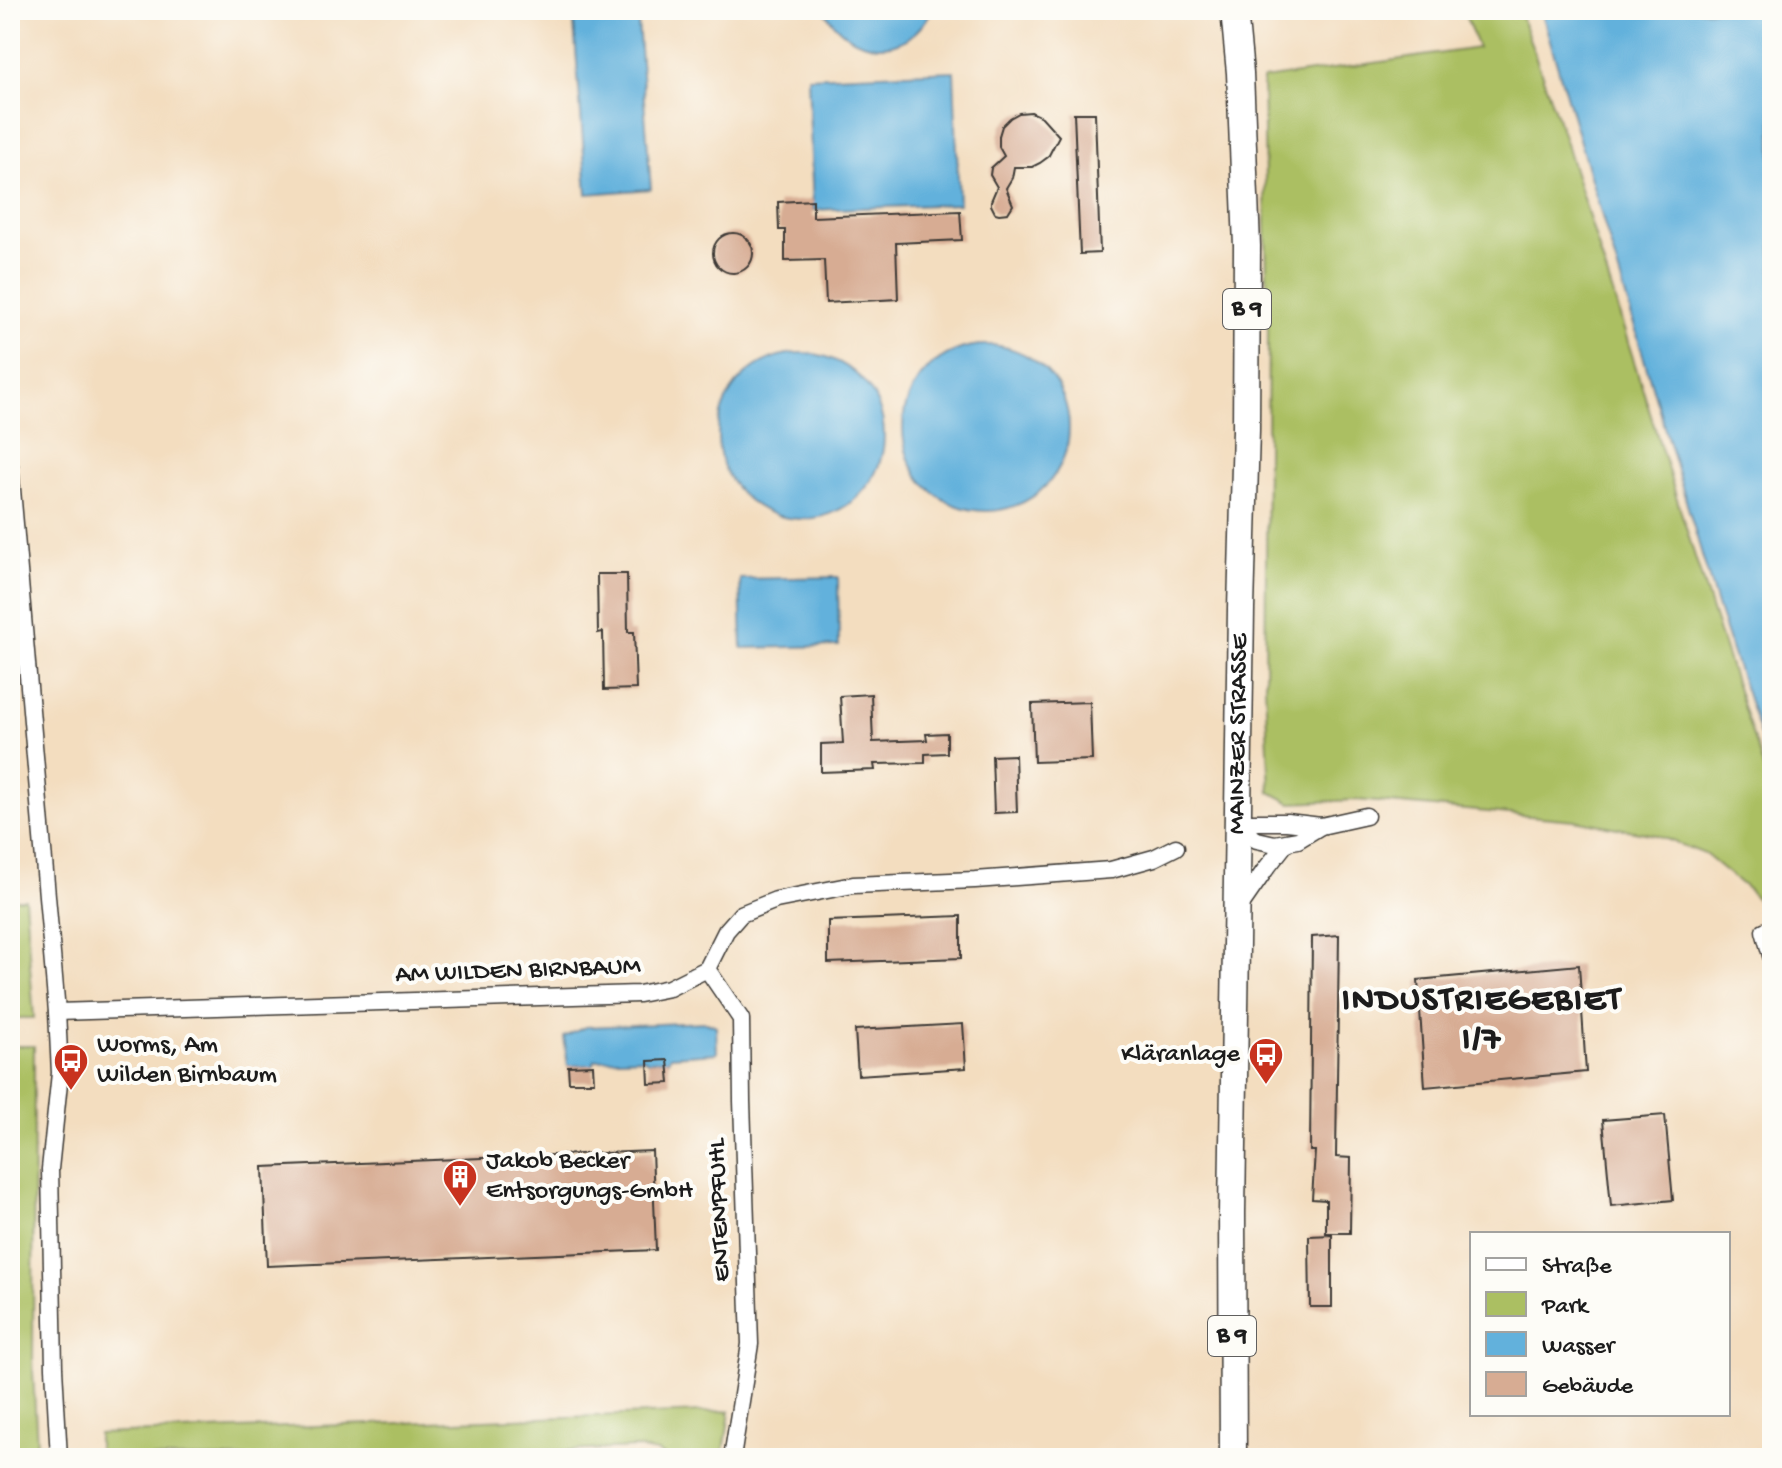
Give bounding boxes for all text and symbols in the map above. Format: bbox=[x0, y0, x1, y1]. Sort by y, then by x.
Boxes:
road number: B 9 bbox=[1223, 289, 1271, 329]
street label: MAINZER STRASSE bbox=[1222, 633, 1256, 835]
street label: AM WILDEN BIRNBAUM bbox=[395, 952, 642, 992]
district label: INDUSTRIEGEBIET I/7 bbox=[1342, 982, 1622, 1061]
place label: Worms, Am Wilden Birnbaum bbox=[97, 1031, 277, 1092]
bus stop icon: Kläranlage bbox=[1247, 1036, 1285, 1086]
place label: Kläranlage bbox=[1121, 1040, 1241, 1071]
bus stop icon: Worms, Am Wilden Birnbaum bbox=[52, 1042, 90, 1092]
street label: ENTENPFUHL bbox=[703, 1136, 739, 1282]
place label: Jakob Becker Entsorgungs-GmbH bbox=[486, 1147, 693, 1208]
building icon: Jakob Becker Entsorgungs-GmbH bbox=[441, 1158, 479, 1208]
legend bbox=[1470, 1232, 1730, 1416]
text: Straße bbox=[1542, 1253, 1612, 1282]
text: Park bbox=[1541, 1293, 1590, 1322]
road number: B 9 bbox=[1208, 1316, 1256, 1356]
text: Wasser bbox=[1542, 1333, 1617, 1362]
text: Gebäude bbox=[1542, 1373, 1634, 1402]

